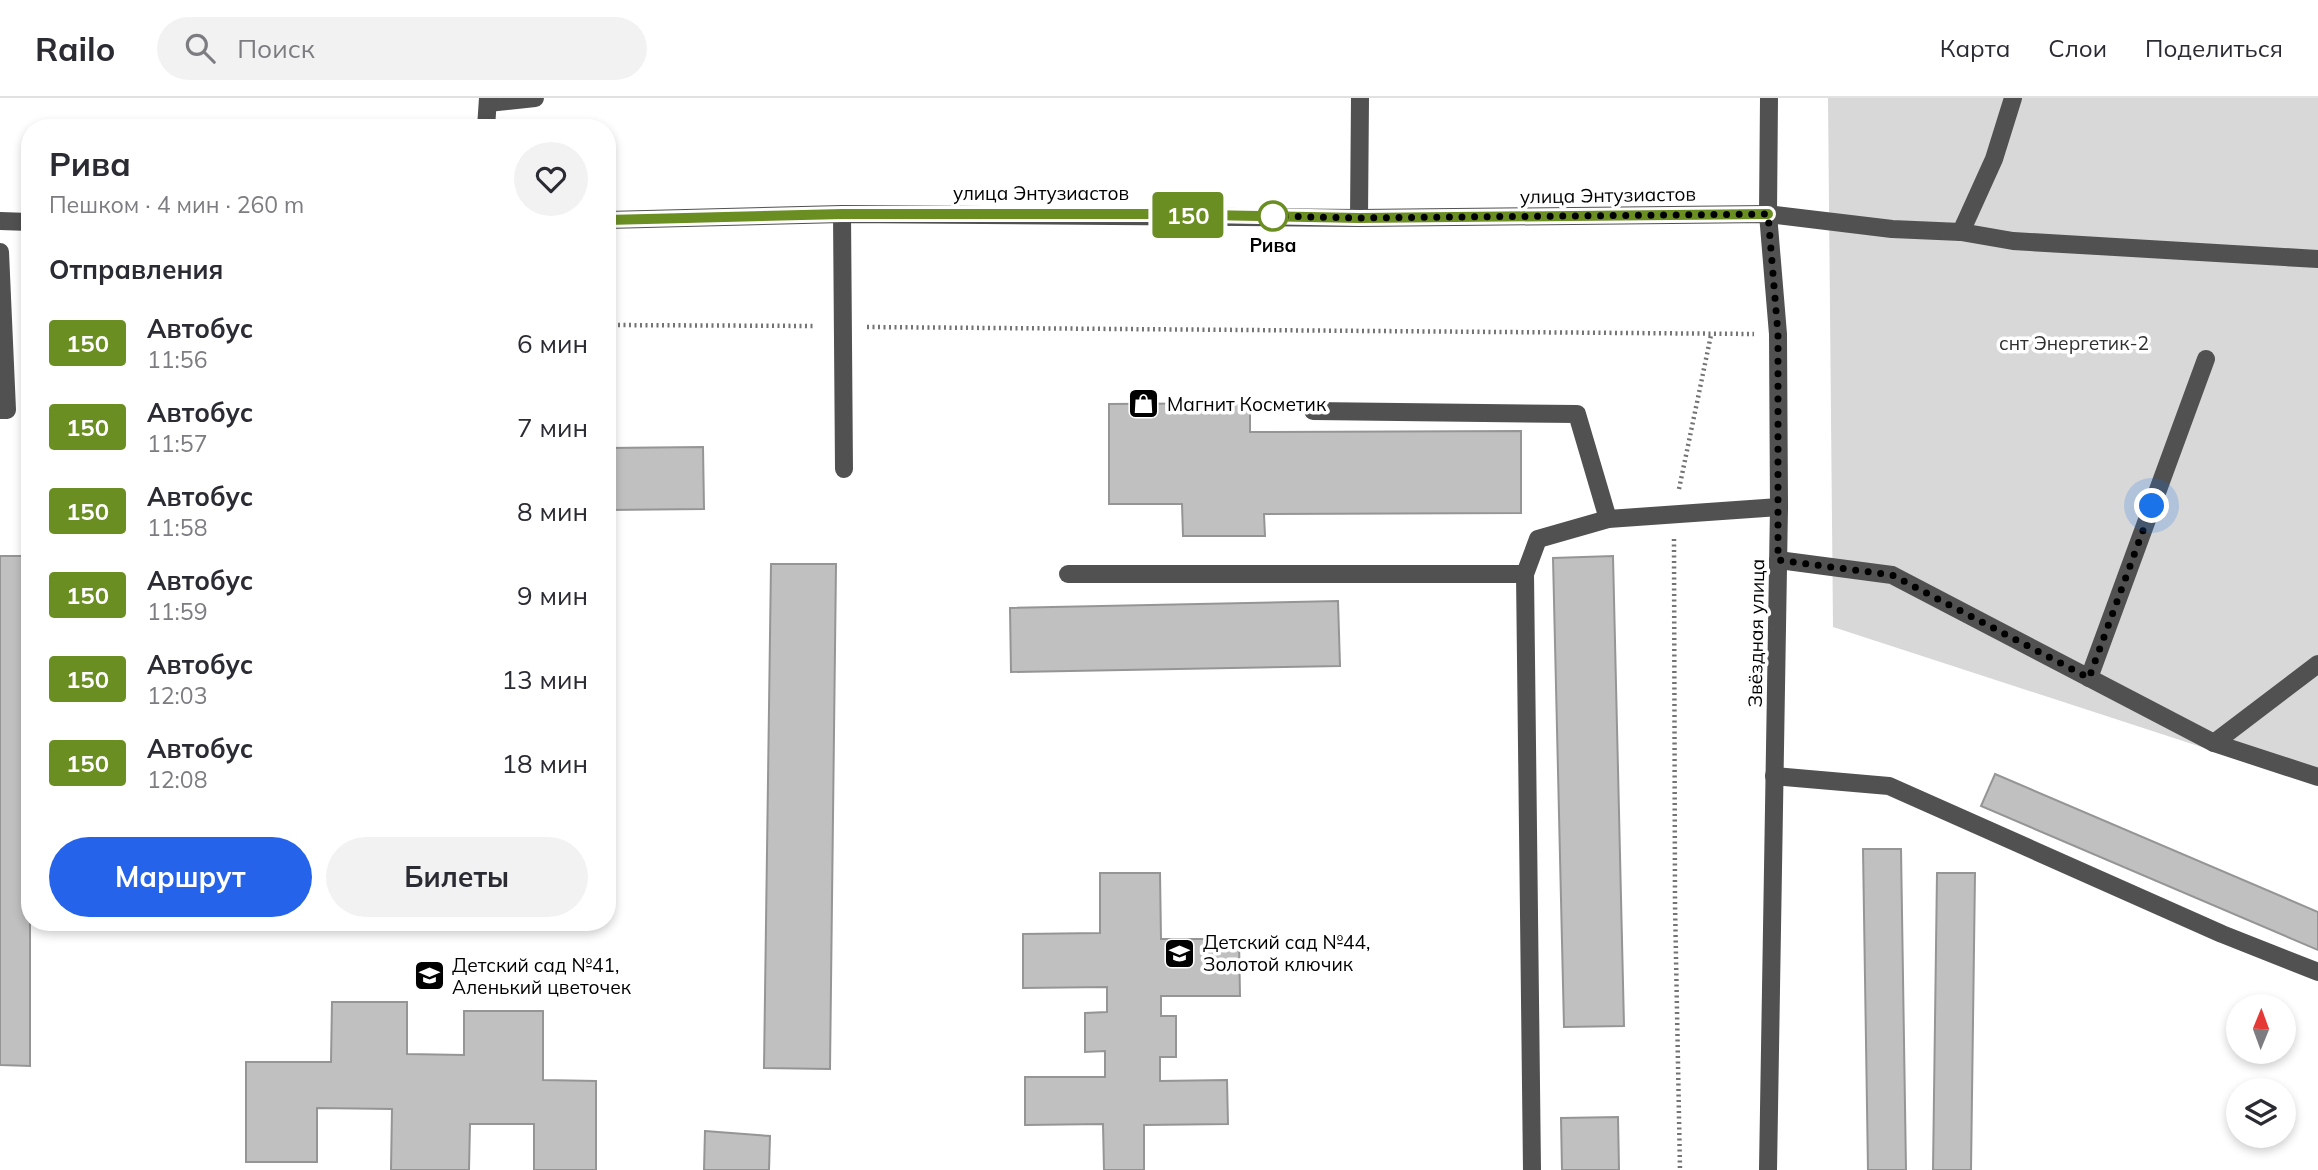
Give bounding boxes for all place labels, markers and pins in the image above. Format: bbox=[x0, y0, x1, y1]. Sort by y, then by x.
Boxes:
marker: Рива bbox=[1258, 201, 1288, 231]
place label: Рива bbox=[1249, 233, 1297, 257]
shop icon: Магнит Косметик bbox=[1127, 387, 1161, 421]
place label: Магнит Косметик bbox=[1167, 392, 1327, 416]
place label: Детский сад №44, Золотой ключик bbox=[1203, 930, 1370, 976]
school or university icon: Детский сад №44, Золотой ключик bbox=[1163, 936, 1197, 970]
place label: Детский сад №41, Аленький цветочек bbox=[452, 953, 632, 999]
school or university icon: Детский сад №41, Аленький цветочек bbox=[412, 959, 446, 993]

